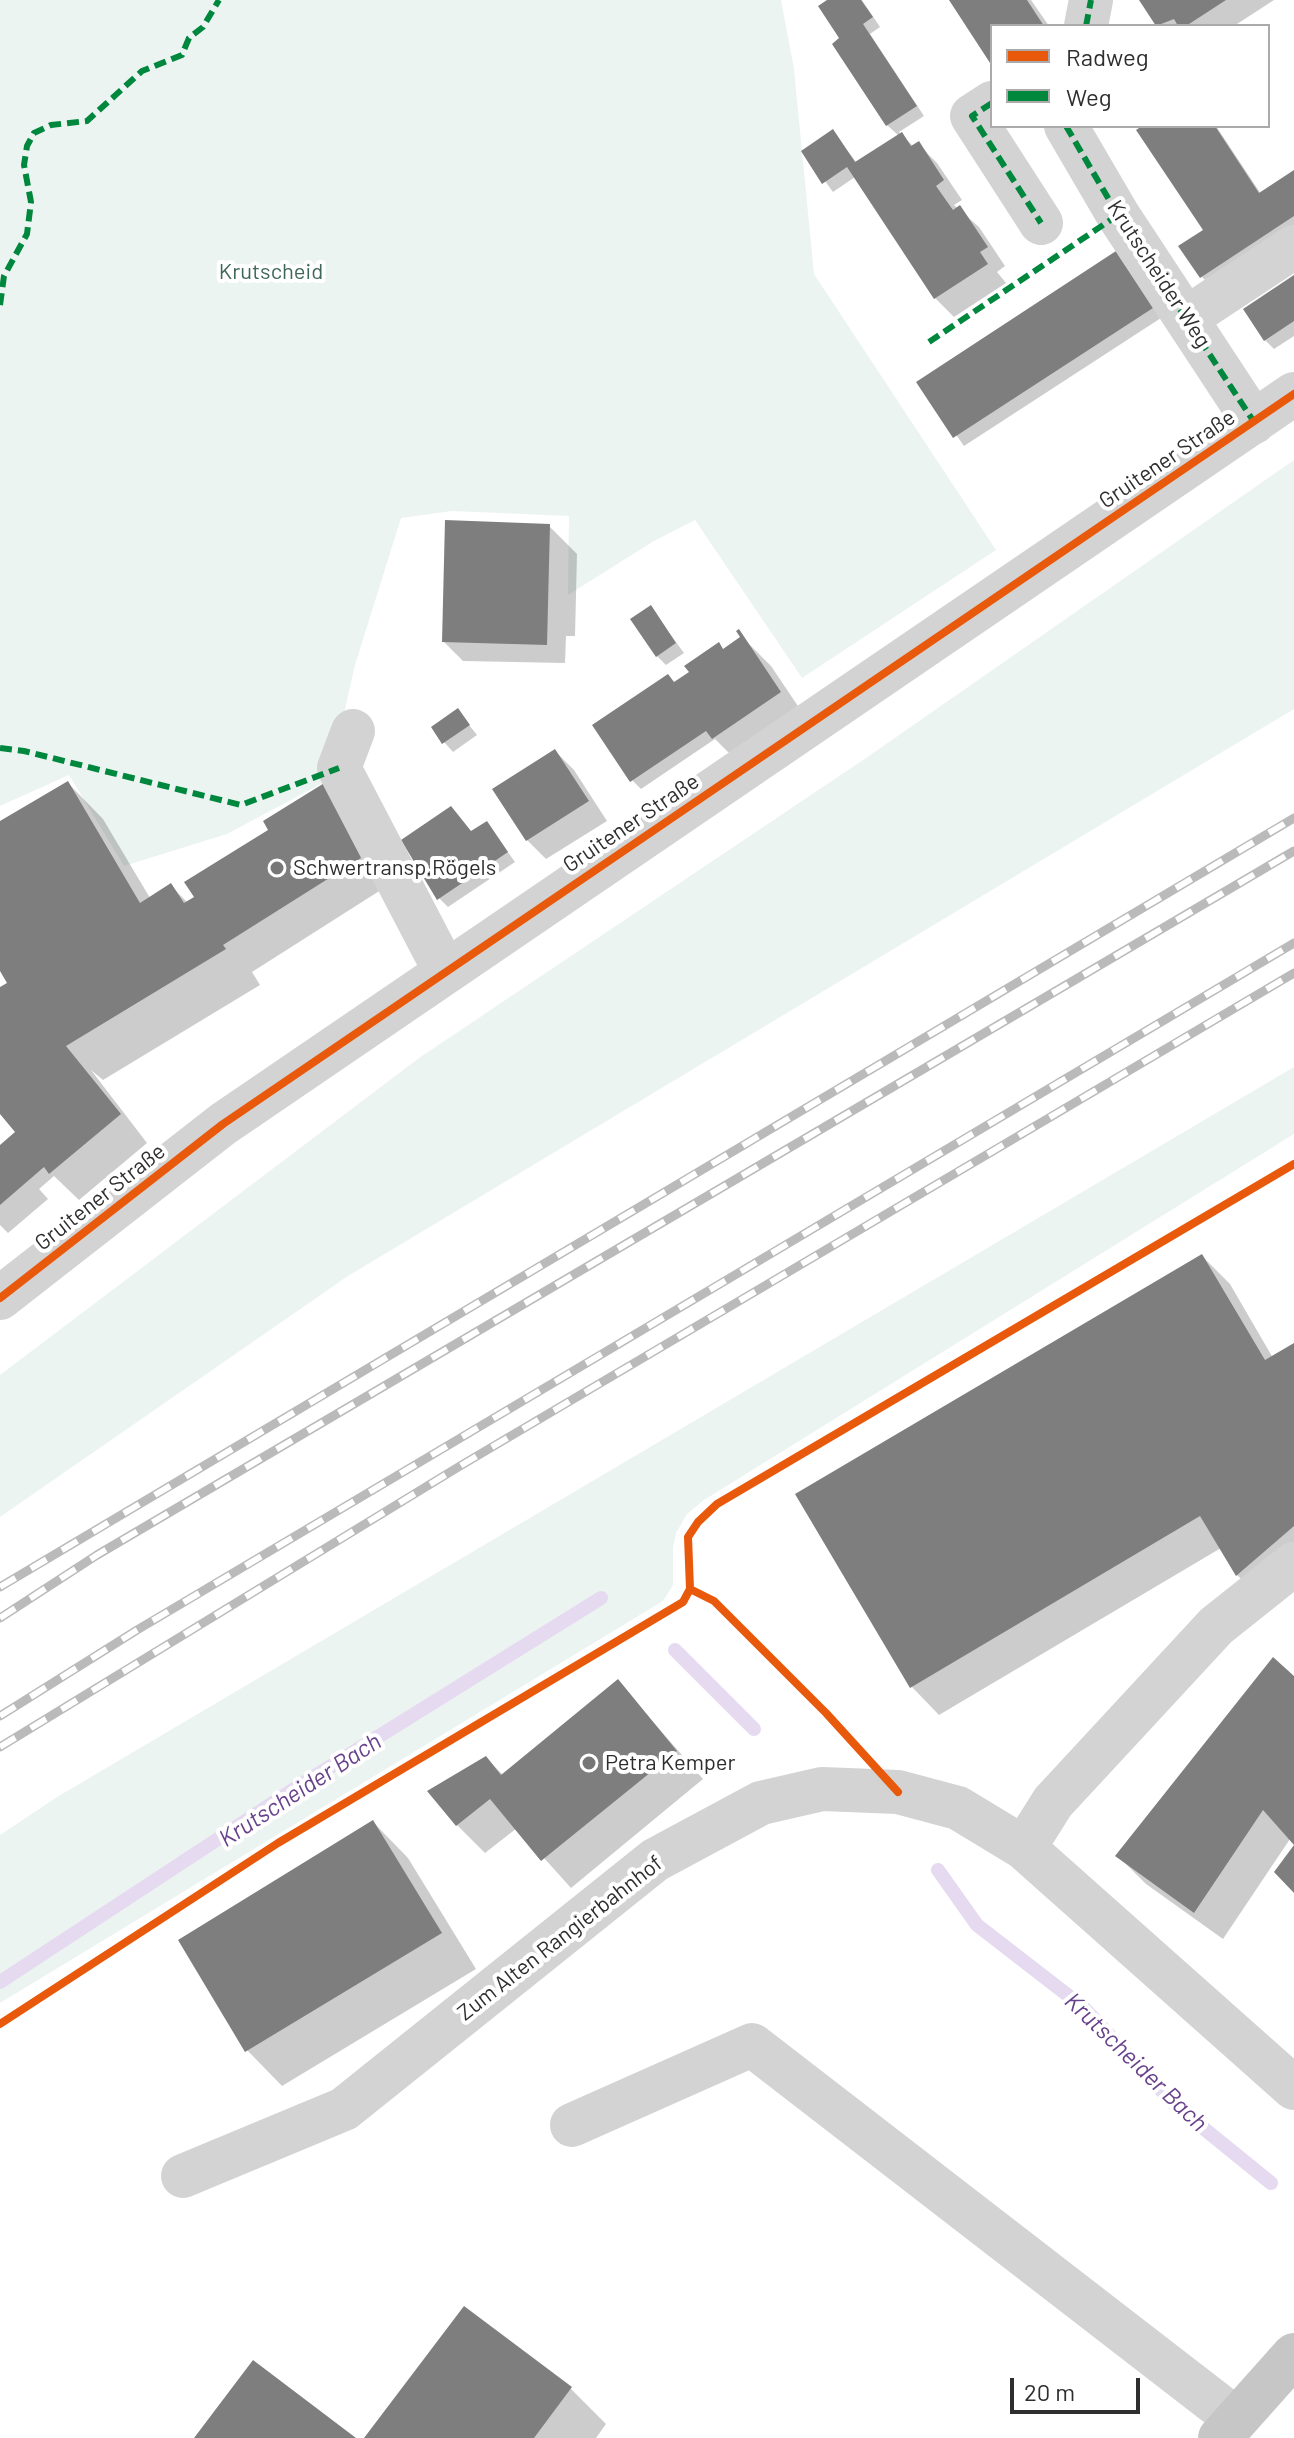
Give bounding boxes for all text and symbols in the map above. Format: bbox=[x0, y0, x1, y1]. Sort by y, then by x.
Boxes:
legend bbox=[990, 24, 1270, 128]
text: Radweg bbox=[1066, 42, 1149, 71]
text: Weg bbox=[1066, 82, 1112, 111]
street label: Krutscheider Weg bbox=[1102, 195, 1216, 353]
park label: Krutscheid bbox=[219, 259, 323, 285]
street label: Gruitener Straße bbox=[1094, 404, 1240, 514]
street label: Gruitener Straße bbox=[558, 768, 704, 878]
place label: Schwertransp.Rögels bbox=[293, 855, 496, 881]
marker: Schwertransp.Rögels bbox=[268, 859, 286, 877]
street label: Gruitener Straße bbox=[30, 1138, 170, 1256]
water label: Krutscheider Bach bbox=[214, 1727, 386, 1853]
place label: Petra Kemper bbox=[605, 1750, 736, 1776]
marker: Petra Kemper bbox=[580, 1754, 598, 1772]
street label: Zum Alten Rangierbahnhof bbox=[452, 1850, 668, 2026]
water label: Krutscheider Bach bbox=[1059, 1987, 1213, 2137]
scale bar bbox=[1014, 2362, 1144, 2412]
text: 20 m bbox=[1024, 2377, 1075, 2406]

